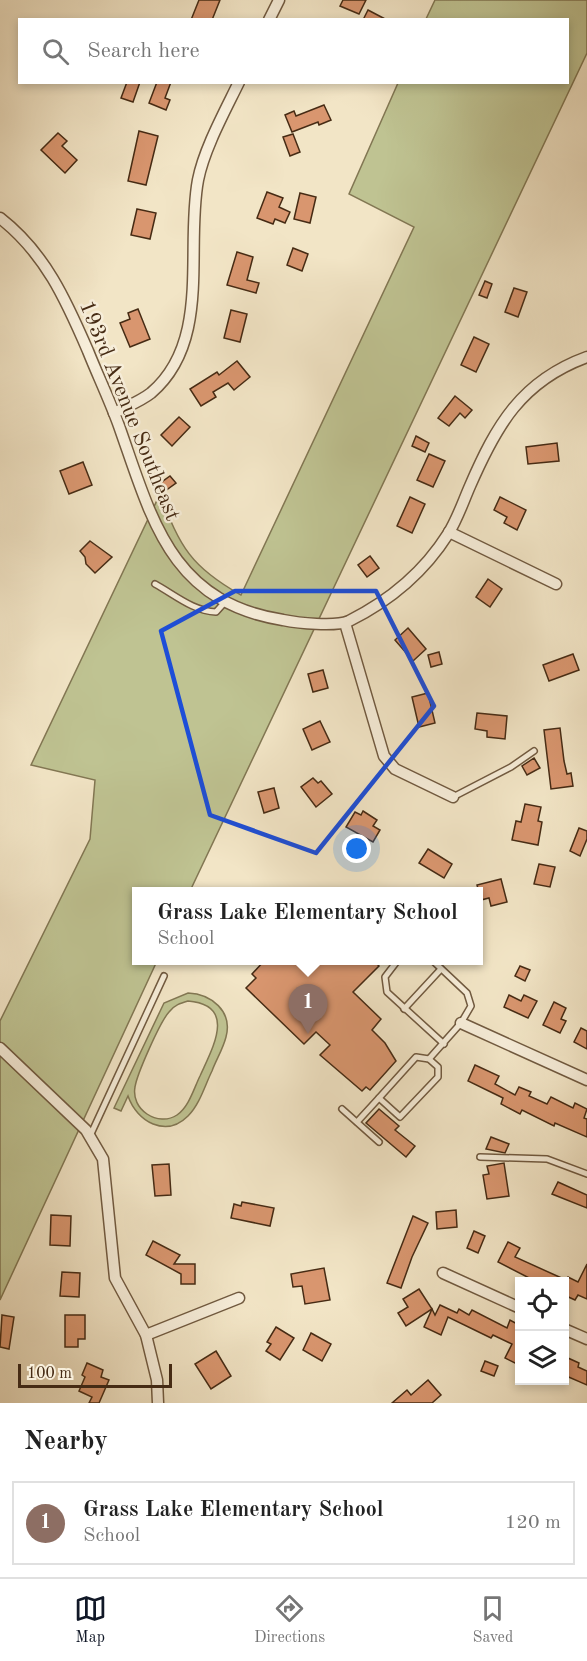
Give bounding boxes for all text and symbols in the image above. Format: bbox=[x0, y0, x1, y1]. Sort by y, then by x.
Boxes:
search box bbox=[18, 18, 569, 84]
icon: search bbox=[39, 35, 72, 68]
text: Search here bbox=[87, 40, 200, 62]
street label: 193rd Avenue Southeast bbox=[75, 298, 183, 524]
your location bbox=[342, 834, 371, 863]
popup bbox=[132, 887, 483, 965]
text: Grass Lake Elementary School bbox=[157, 902, 458, 924]
text: School bbox=[157, 929, 214, 949]
pin: 1 bbox=[288, 984, 328, 1034]
map controls bbox=[515, 1277, 569, 1385]
button: locate bbox=[515, 1277, 569, 1331]
button: layers bbox=[515, 1331, 569, 1385]
scale bar bbox=[18, 1361, 172, 1388]
text: 100 m bbox=[27, 1366, 72, 1382]
text: Nearby bbox=[24, 1429, 108, 1455]
text: Grass Lake Elementary School bbox=[83, 1499, 384, 1521]
text: 1 bbox=[40, 1513, 51, 1533]
text: 120 m bbox=[505, 1513, 561, 1533]
text: School bbox=[83, 1526, 140, 1546]
tab: Map bbox=[74, 1592, 107, 1648]
tab: Directions bbox=[254, 1592, 325, 1648]
tab: Saved bbox=[473, 1592, 513, 1648]

